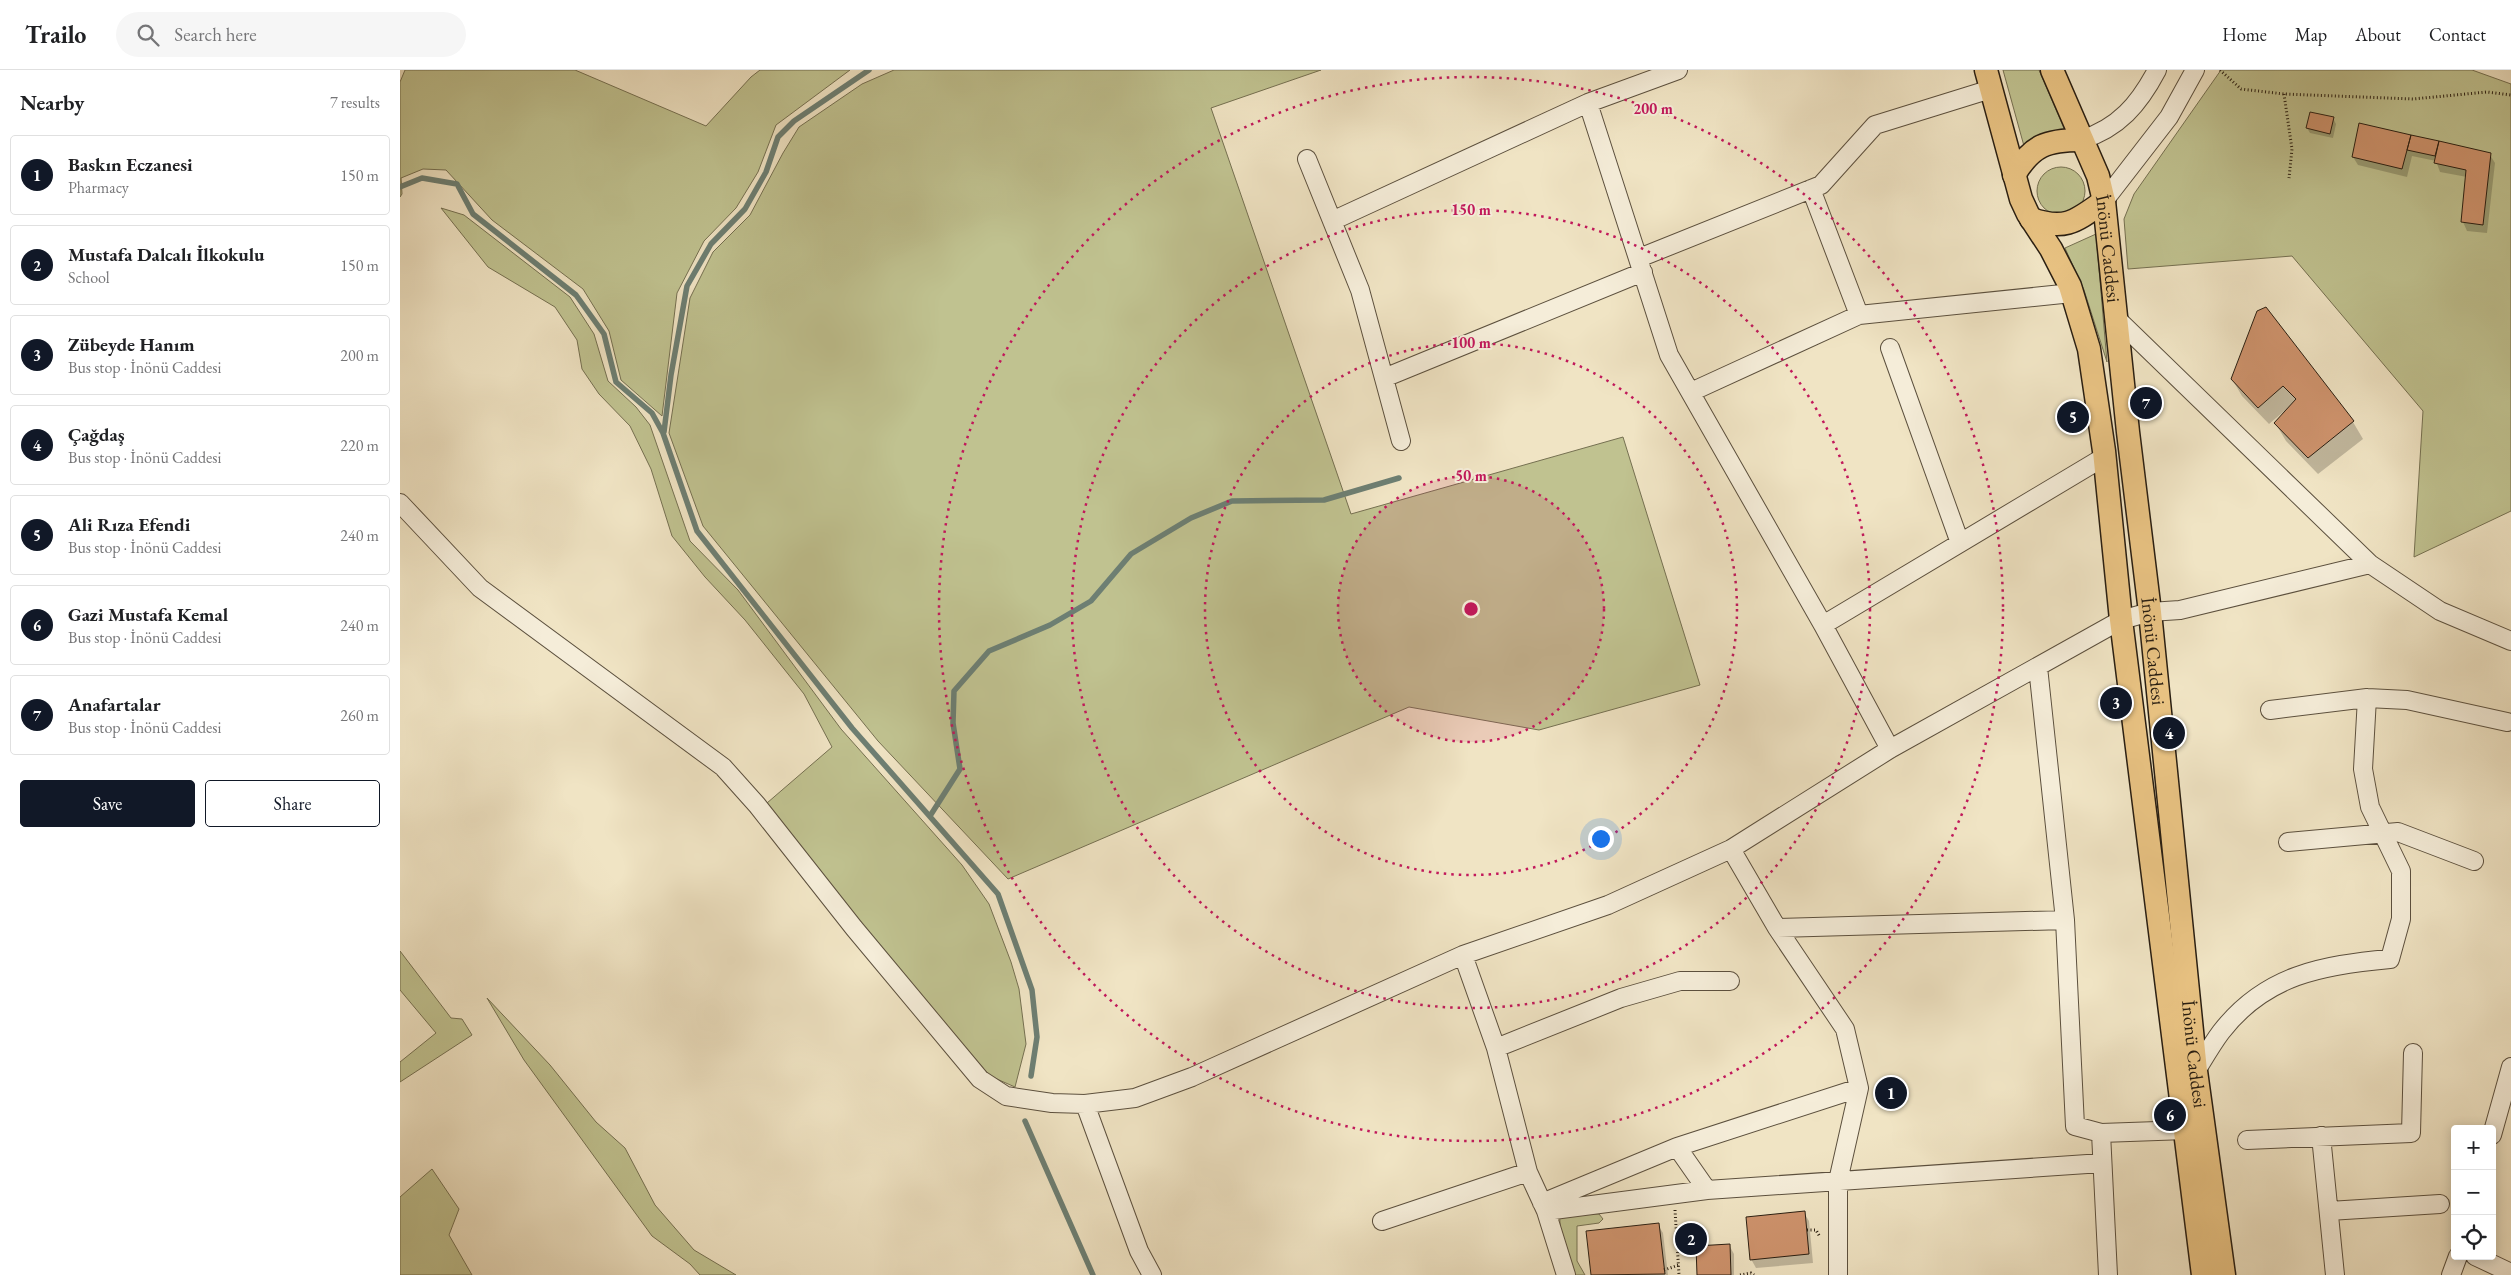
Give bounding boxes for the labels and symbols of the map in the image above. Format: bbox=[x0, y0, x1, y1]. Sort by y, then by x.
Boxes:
text: 200 m bbox=[1633, 99, 1673, 118]
street label: İnönü Caddesi bbox=[2090, 192, 2127, 304]
text: 150 m bbox=[1451, 200, 1491, 219]
text: 100 m bbox=[1451, 333, 1491, 352]
pin: 7 bbox=[2130, 384, 2162, 422]
pin: 5 bbox=[2057, 398, 2089, 436]
text: 50 m bbox=[1455, 466, 1487, 485]
street label: İnönü Caddesi bbox=[2135, 596, 2171, 707]
centre of rings bbox=[1462, 600, 1480, 618]
pin: 3 bbox=[2100, 684, 2132, 722]
pin: 4 bbox=[2153, 714, 2185, 752]
your location bbox=[1588, 826, 1614, 852]
street label: İnönü Caddesi bbox=[2176, 999, 2213, 1110]
pin: 1 bbox=[1875, 1074, 1907, 1112]
pin: 6 bbox=[2154, 1096, 2186, 1134]
pin: 2 bbox=[1675, 1220, 1707, 1258]

